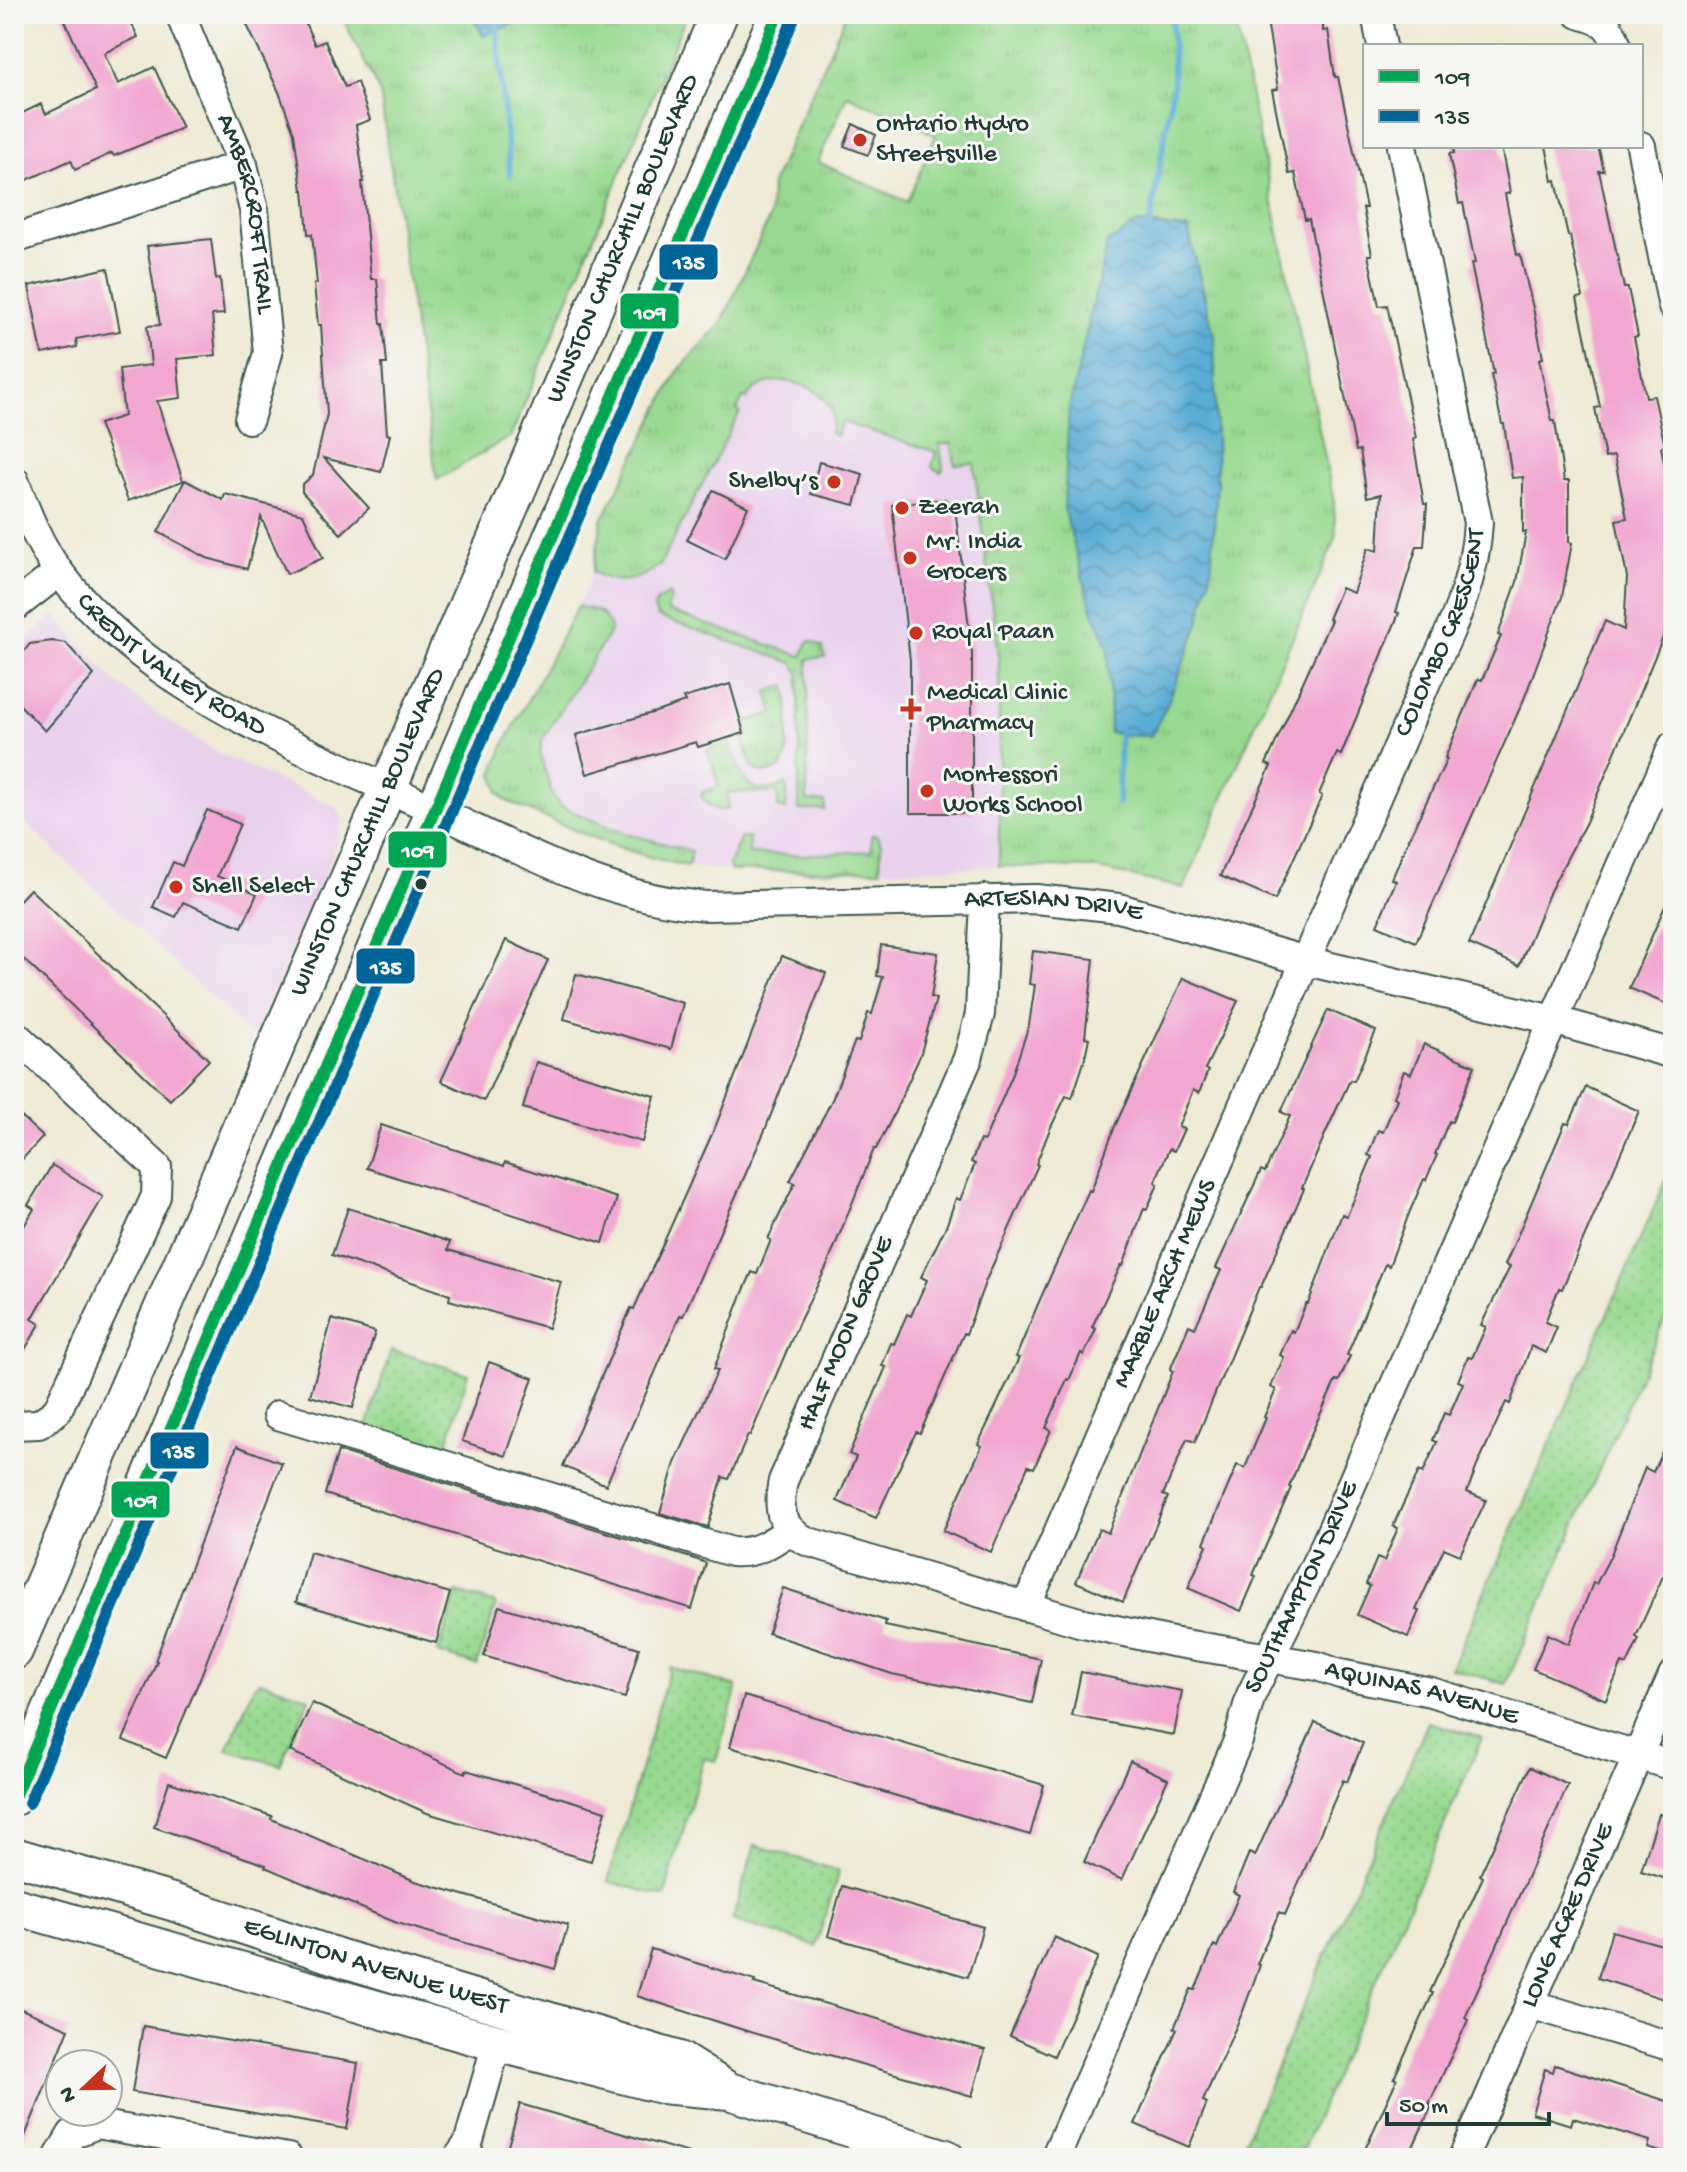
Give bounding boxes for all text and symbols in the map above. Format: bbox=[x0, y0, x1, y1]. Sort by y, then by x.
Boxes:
legend bbox=[1363, 44, 1643, 148]
text: 109 bbox=[1434, 65, 1470, 94]
street label: WINSTON CHURCHILL BOULEVARD bbox=[540, 70, 707, 408]
text: 135 bbox=[1434, 105, 1470, 134]
street label: AMBERCROFT TRAIL bbox=[208, 109, 280, 317]
place label: Ontario Hydro Streetsville bbox=[876, 110, 1029, 171]
marker: Ontario Hydro Streetsville bbox=[851, 131, 869, 149]
line badge: 135 bbox=[658, 243, 719, 281]
text: 135 bbox=[672, 252, 705, 278]
line badge: 109 bbox=[619, 292, 680, 330]
text: 109 bbox=[633, 302, 666, 328]
place label: Shelby’s bbox=[729, 467, 819, 498]
marker: Shelby’s bbox=[825, 473, 843, 491]
place label: Zeerah bbox=[918, 493, 999, 524]
marker: Zeerah bbox=[893, 499, 911, 517]
street label: COLOMBO CRESCENT bbox=[1389, 526, 1493, 742]
place label: Mr. India Grocers bbox=[926, 528, 1023, 589]
marker: Mr. India Grocers bbox=[901, 549, 919, 567]
street label: CREDIT VALLEY ROAD bbox=[69, 587, 271, 744]
place label: Royal Paan bbox=[932, 618, 1054, 649]
marker: Royal Paan bbox=[907, 624, 925, 642]
street label: WINSTON CHURCHILL BOULEVARD bbox=[284, 664, 453, 1001]
place label: Medical Clinic Pharmacy bbox=[926, 679, 1068, 740]
marker: Medical Clinic Pharmacy bbox=[902, 700, 920, 718]
place label: Montessori Works School bbox=[943, 761, 1083, 822]
marker: Montessori Works School bbox=[918, 782, 936, 800]
line badge: 109 bbox=[387, 830, 448, 869]
text: 109 bbox=[401, 840, 434, 866]
place label: Shell Select bbox=[192, 872, 316, 903]
unlabelled marker bbox=[413, 876, 429, 892]
marker: Shell Select bbox=[167, 878, 185, 896]
street label: ARTESIAN DRIVE bbox=[964, 883, 1147, 930]
line badge: 135 bbox=[355, 947, 416, 985]
text: 135 bbox=[369, 957, 402, 983]
street label: MARBLE ARCH MEWS bbox=[1107, 1174, 1225, 1393]
street label: HALF MOON GROVE bbox=[792, 1231, 902, 1436]
line badge: 135 bbox=[149, 1431, 210, 1470]
text: 135 bbox=[162, 1441, 195, 1467]
street label: SOUTHAMPTON DRIVE bbox=[1238, 1476, 1367, 1699]
line badge: 109 bbox=[110, 1480, 171, 1519]
text: 109 bbox=[124, 1490, 157, 1516]
street label: AQUINAS AVENUE bbox=[1320, 1654, 1523, 1733]
street label: LONG ACRE DRIVE bbox=[1515, 1818, 1622, 2013]
street label: EGLINTON AVENUE WEST bbox=[239, 1911, 512, 2023]
north arrow bbox=[44, 2048, 124, 2128]
scale bar bbox=[1387, 2076, 1549, 2126]
text: N bbox=[54, 2082, 84, 2106]
text: 50 m bbox=[1399, 2093, 1448, 2122]

